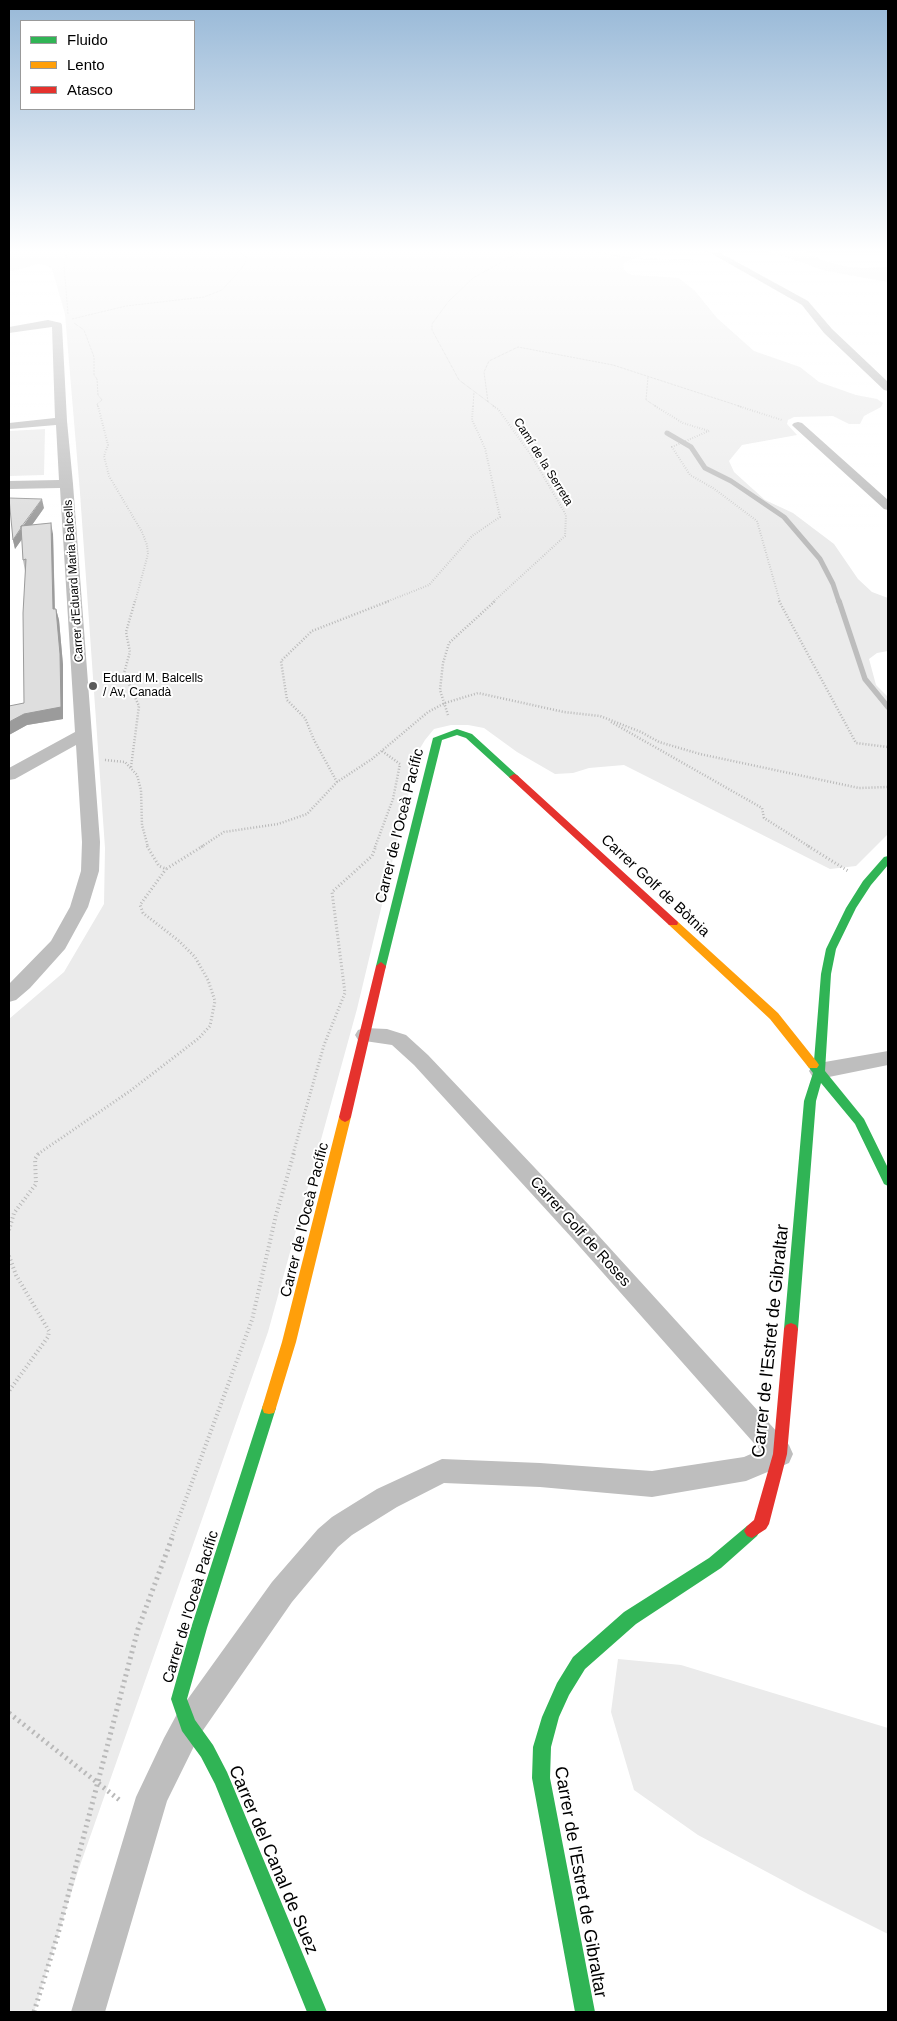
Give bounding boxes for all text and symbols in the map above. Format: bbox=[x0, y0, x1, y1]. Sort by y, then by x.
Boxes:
legend bbox=[20, 20, 195, 110]
text: Fluido bbox=[67, 31, 108, 48]
text: Lento bbox=[67, 56, 105, 73]
text: Atasco bbox=[67, 81, 113, 98]
street label: Camí de la Serreta bbox=[510, 415, 576, 509]
street label: Carrer d'Eduard Maria Balcells bbox=[61, 499, 87, 663]
place label: Eduard M. Balcells / Av, Canadà bbox=[103, 672, 203, 700]
marker: Eduard M. Balcells / Av, Canadà bbox=[87, 680, 99, 692]
street label: Carrer de l'Oceà Pacífic bbox=[372, 747, 428, 905]
street label: Carrer Golf de Bòtnia bbox=[597, 831, 713, 941]
street label: Carrer de l'Oceà Pacífic bbox=[277, 1141, 333, 1299]
street label: Carrer Golf de Roses bbox=[526, 1173, 634, 1291]
street label: Carrer de l'Estret de Gibraltar bbox=[748, 1223, 794, 1459]
street label: Carrer de l'Oceà Pacífic bbox=[159, 1528, 223, 1686]
street label: Carrer del Canal de Suez bbox=[223, 1762, 323, 1958]
street label: Carrer de l'Estret de Gibraltar bbox=[549, 1765, 611, 1999]

